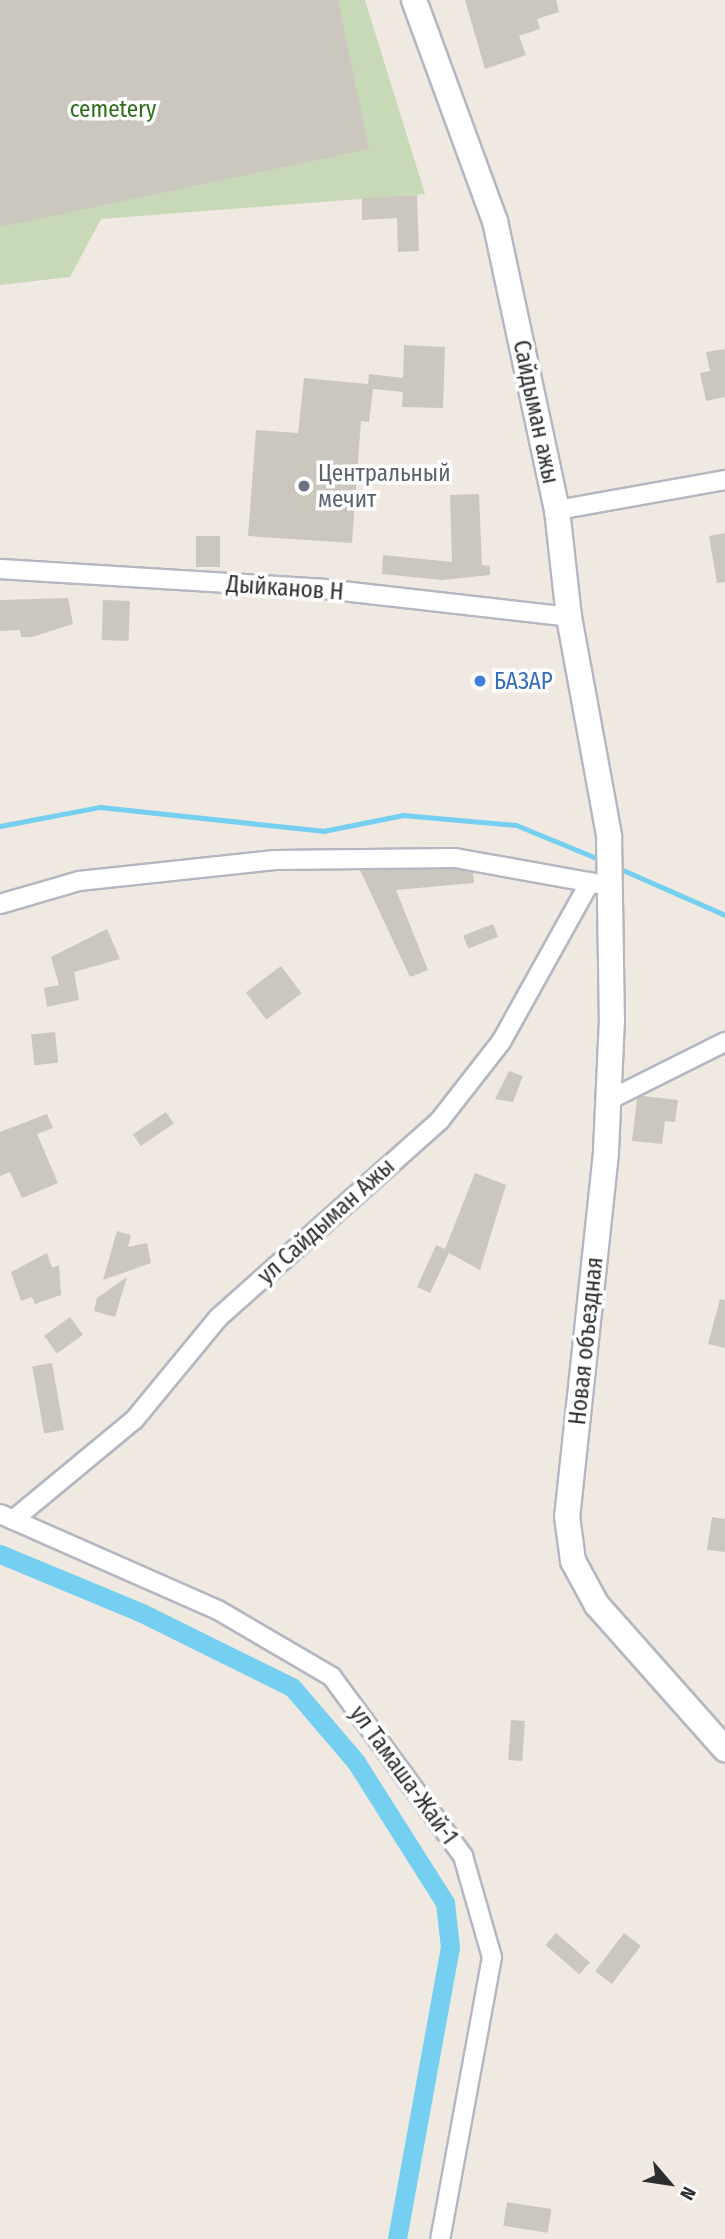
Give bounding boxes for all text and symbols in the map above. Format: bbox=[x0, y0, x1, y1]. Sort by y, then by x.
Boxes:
park label: cemetery bbox=[70, 95, 156, 123]
street label: Сайдыман ажы bbox=[507, 338, 565, 486]
place label: Центральный мечит bbox=[318, 459, 451, 513]
marker: Центральный мечит bbox=[296, 478, 312, 494]
street label: Дыйканов Н bbox=[225, 570, 345, 606]
place label: БАЗАР bbox=[494, 667, 553, 695]
marker: БАЗАР bbox=[472, 673, 488, 689]
street label: ул Сайдыман Ажы bbox=[252, 1152, 400, 1290]
street label: Новая объездная bbox=[563, 1256, 609, 1426]
street label: ул Тамаша-Жай-1 bbox=[344, 1700, 464, 1850]
north arrow bbox=[634, 2148, 704, 2218]
text: N bbox=[675, 2183, 701, 2204]

